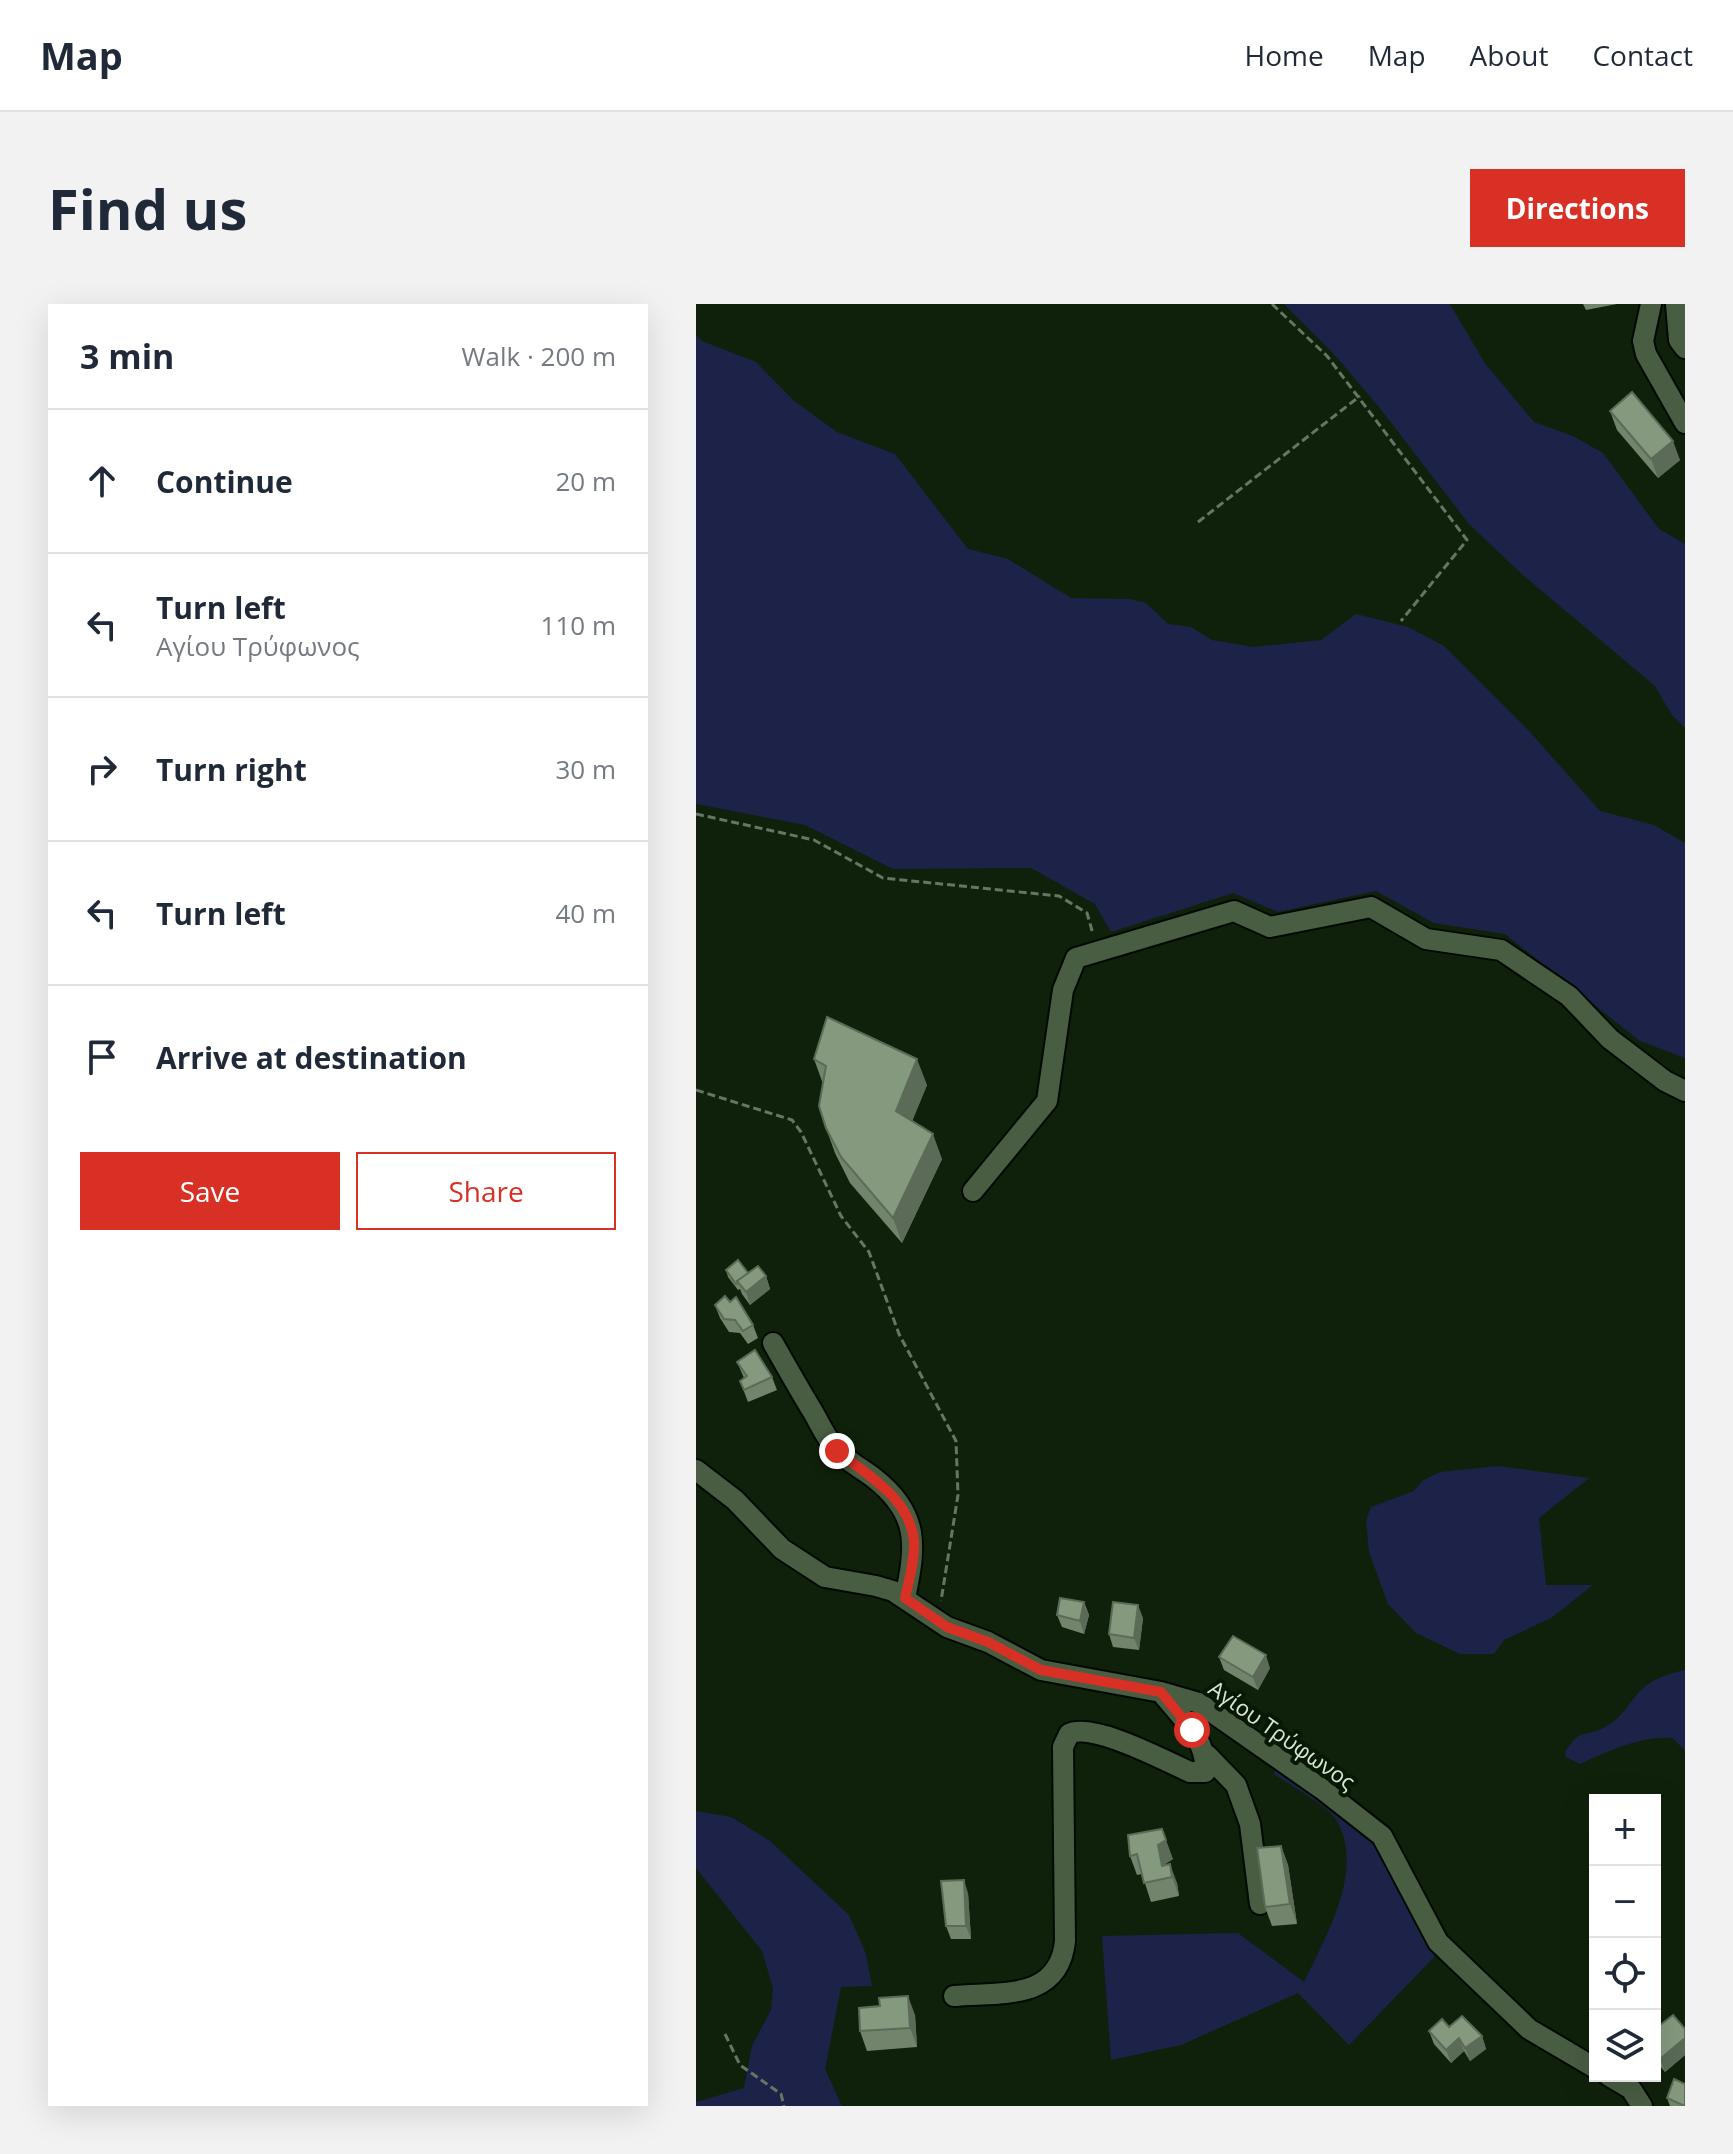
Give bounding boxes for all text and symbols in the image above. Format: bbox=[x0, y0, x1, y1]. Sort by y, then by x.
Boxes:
text: Map bbox=[40, 29, 123, 81]
text: Home bbox=[1245, 36, 1324, 74]
text: Map bbox=[1368, 36, 1426, 74]
text: About bbox=[1470, 36, 1548, 74]
text: Contact bbox=[1592, 36, 1693, 74]
button: Directions bbox=[1470, 169, 1685, 247]
text: Find us bbox=[48, 170, 247, 246]
text: 3 min bbox=[80, 333, 174, 379]
text: Walk · 200 m bbox=[462, 338, 616, 374]
icon: ahead bbox=[80, 459, 124, 503]
text: Continue bbox=[156, 461, 293, 502]
text: 20 m bbox=[555, 463, 616, 499]
text: Turn left bbox=[156, 587, 286, 628]
icon: left bbox=[80, 603, 124, 647]
text: 110 m bbox=[541, 607, 616, 643]
text: Αγίου Τρύφωνος bbox=[156, 628, 360, 664]
icon: right bbox=[80, 747, 124, 791]
text: Turn right bbox=[156, 749, 307, 790]
text: 30 m bbox=[555, 751, 616, 787]
icon: left bbox=[80, 891, 124, 935]
text: Turn left bbox=[156, 893, 286, 934]
text: 40 m bbox=[555, 895, 616, 931]
icon: arrive bbox=[80, 1035, 124, 1079]
text: Arrive at destination bbox=[156, 1037, 467, 1078]
button: Save bbox=[80, 1152, 340, 1230]
button: Share bbox=[356, 1152, 616, 1230]
route end bbox=[819, 1433, 855, 1469]
street label: Αγίου Τρύφωνος bbox=[1203, 1672, 1362, 1796]
route start bbox=[1174, 1712, 1210, 1748]
map controls bbox=[1589, 1794, 1661, 2082]
button: + bbox=[1589, 1794, 1661, 1866]
button: − bbox=[1589, 1866, 1661, 1938]
button: locate bbox=[1589, 1938, 1661, 2010]
button: layers bbox=[1589, 2010, 1661, 2082]

